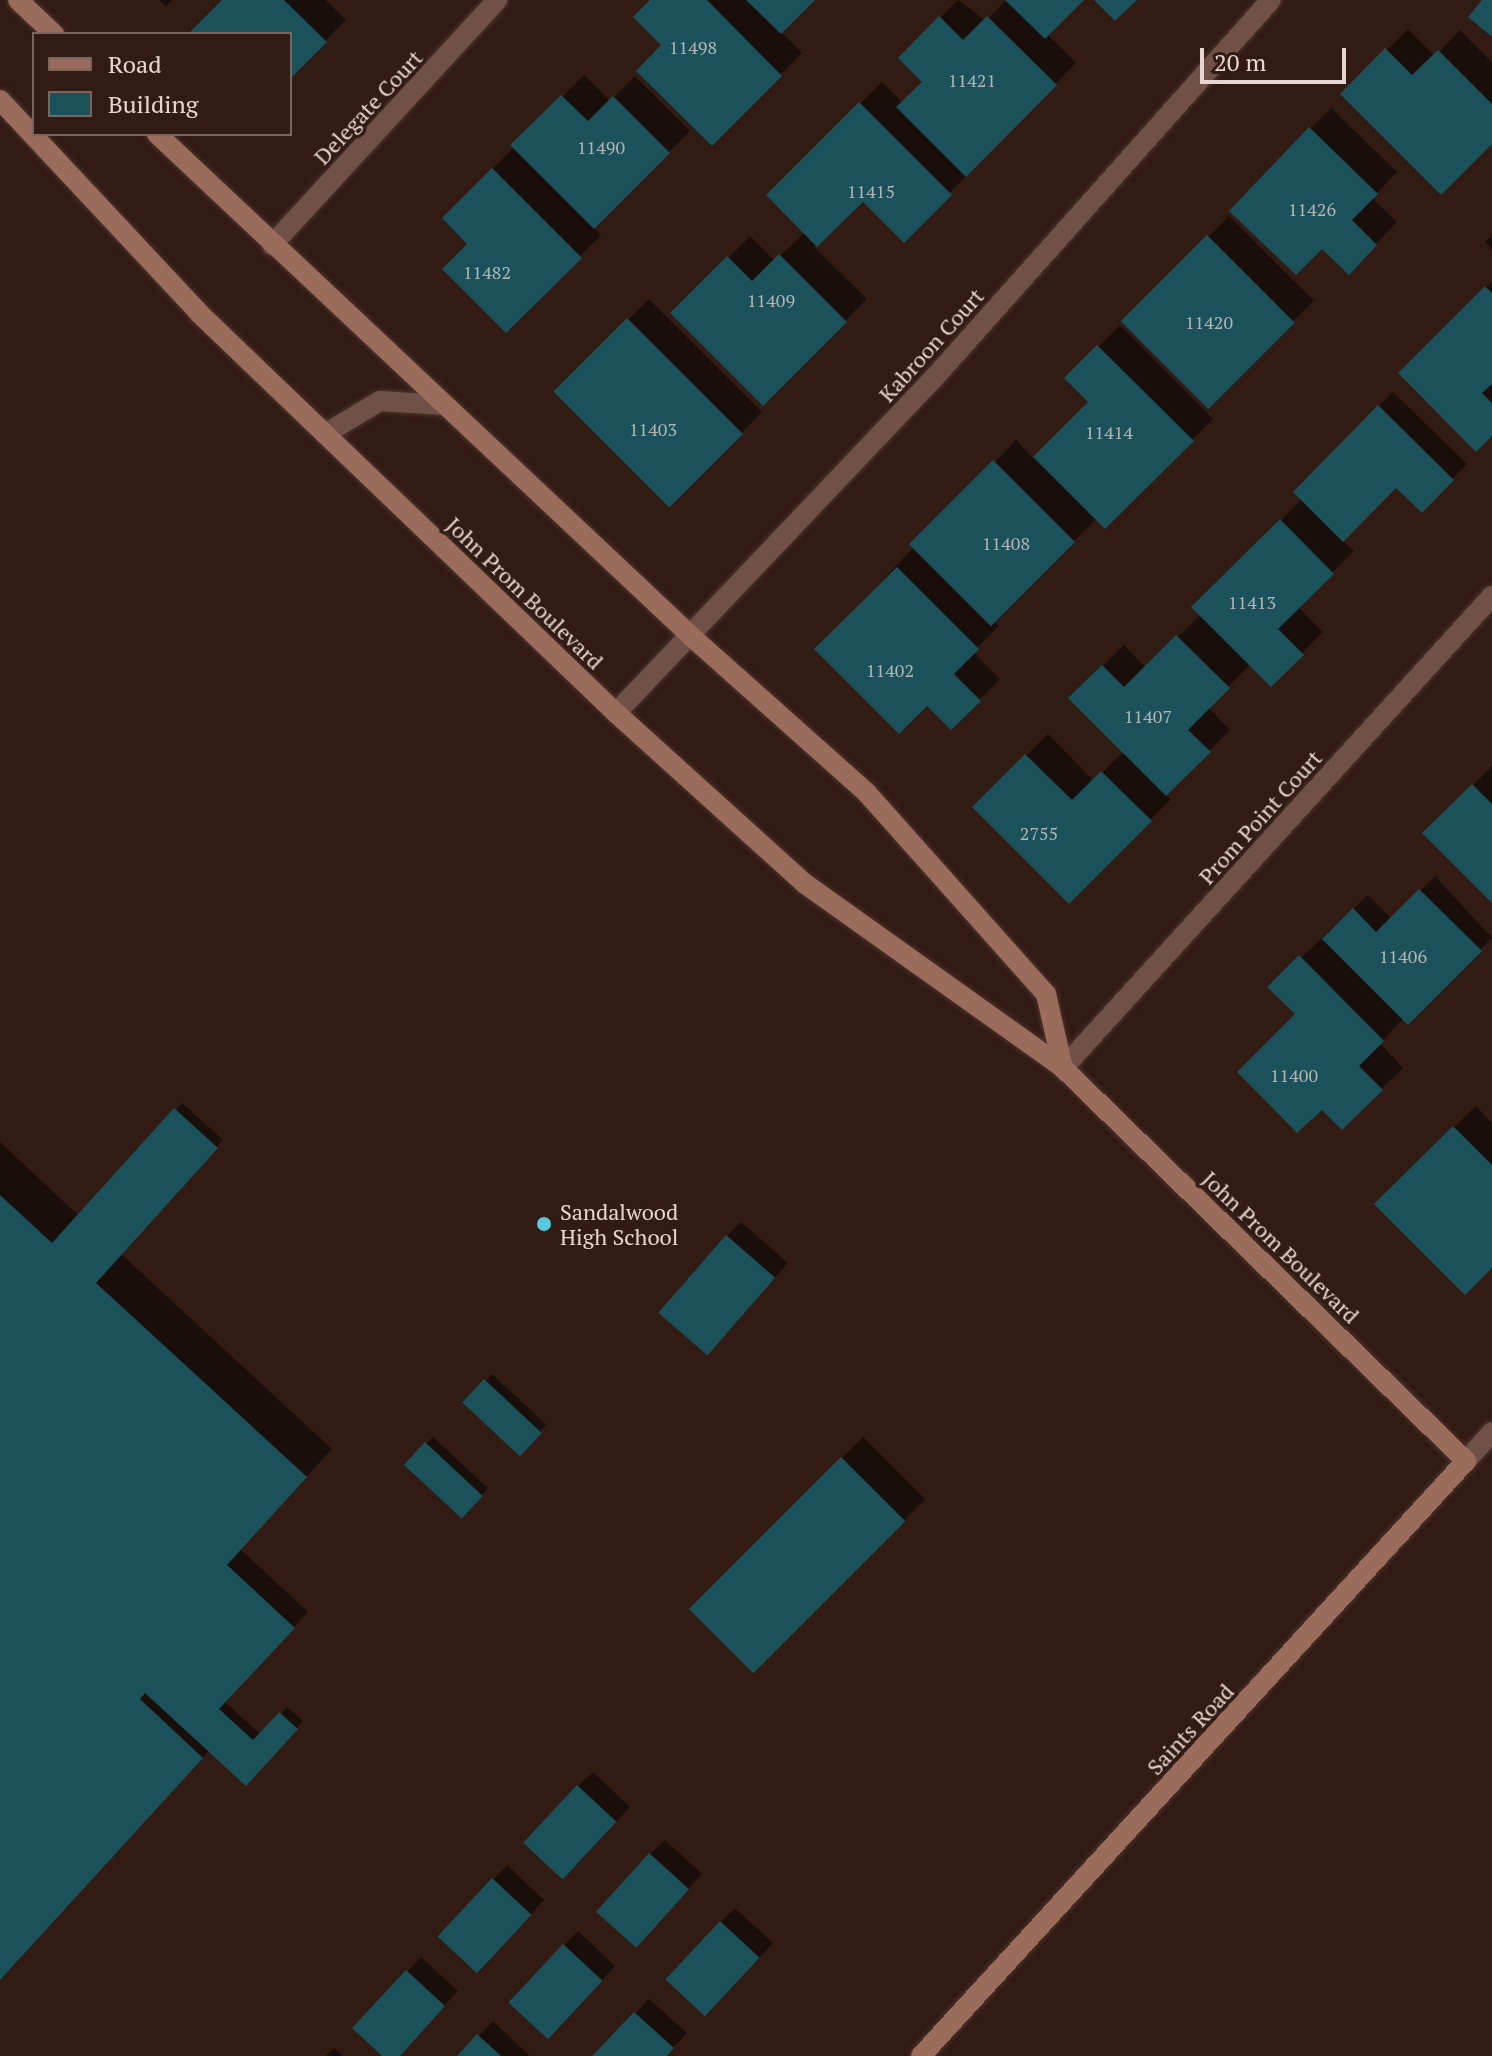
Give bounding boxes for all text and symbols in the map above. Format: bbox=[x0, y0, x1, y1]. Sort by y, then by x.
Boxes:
legend bbox=[32, 32, 292, 136]
scale bar bbox=[1204, 32, 1350, 82]
house number: 11498 bbox=[669, 36, 717, 58]
street label: Delegate Court bbox=[308, 44, 428, 170]
text: 20 m bbox=[1214, 46, 1266, 78]
text: Road bbox=[108, 48, 162, 80]
house number: 11421 bbox=[948, 69, 996, 91]
text: Building bbox=[108, 88, 198, 120]
house number: 11490 bbox=[577, 136, 625, 158]
house number: 11415 bbox=[847, 180, 895, 202]
house number: 11426 bbox=[1288, 198, 1336, 220]
house number: 11482 bbox=[463, 261, 511, 283]
street label: Kabroon Court bbox=[873, 283, 989, 407]
house number: 11409 bbox=[747, 289, 795, 311]
house number: 11420 bbox=[1185, 311, 1233, 333]
house number: 11403 bbox=[629, 418, 677, 440]
house number: 11414 bbox=[1085, 421, 1133, 443]
street label: John Prom Boulevard bbox=[441, 511, 609, 675]
house number: 11408 bbox=[982, 532, 1030, 554]
house number: 11413 bbox=[1228, 591, 1276, 613]
house number: 11402 bbox=[866, 659, 914, 681]
house number: 11407 bbox=[1124, 705, 1172, 727]
street label: Prom Point Court bbox=[1193, 745, 1327, 889]
house number: 2755 bbox=[1020, 822, 1058, 844]
house number: 11406 bbox=[1379, 945, 1427, 967]
house number: 11400 bbox=[1270, 1064, 1318, 1086]
street label: John Prom Boulevard bbox=[1197, 1165, 1365, 1329]
place label: Sandalwood High School bbox=[560, 1198, 678, 1250]
marker: Sandalwood High School bbox=[535, 1215, 553, 1233]
street label: Saints Road bbox=[1141, 1678, 1239, 1780]

